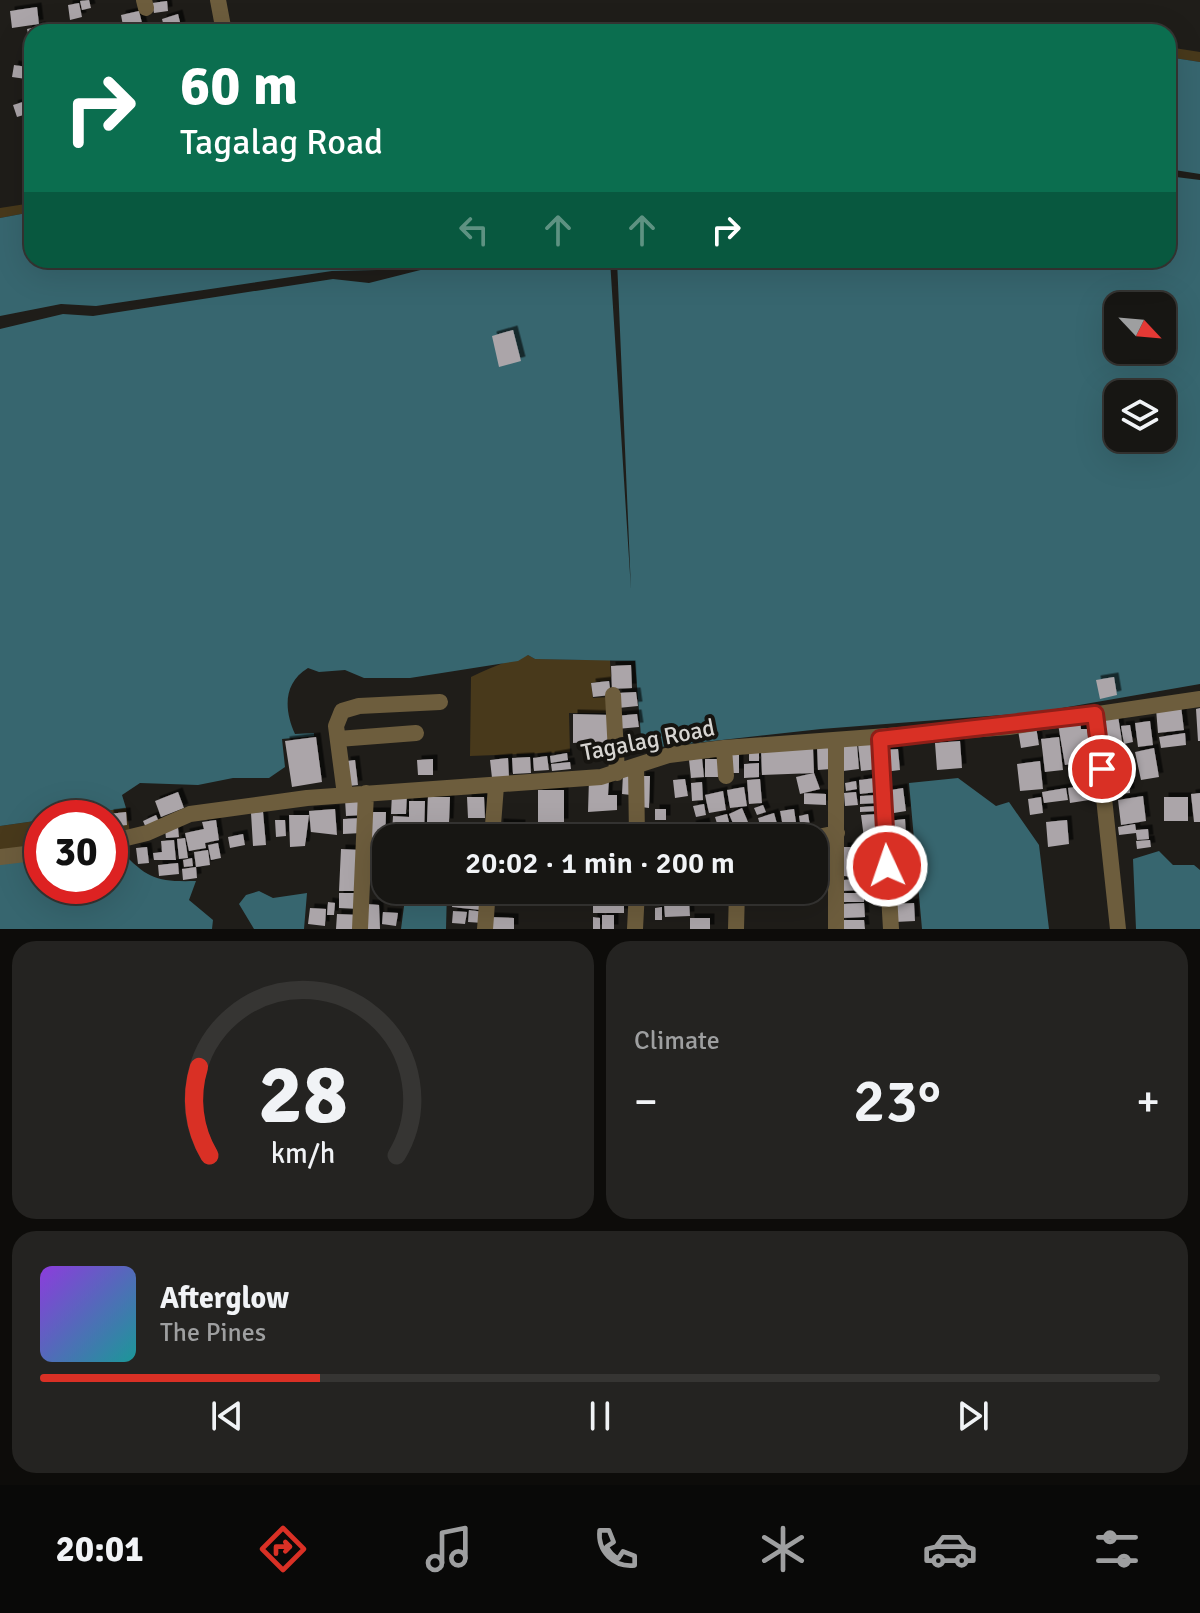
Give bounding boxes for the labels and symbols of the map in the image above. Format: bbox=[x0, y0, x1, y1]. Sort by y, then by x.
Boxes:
north arrow bbox=[1104, 292, 1176, 364]
street label: Tagalag Road bbox=[579, 712, 717, 768]
pin bbox=[1068, 735, 1136, 803]
speed limit sign: 30 bbox=[24, 800, 128, 904]
position arrow bbox=[845, 824, 929, 908]

